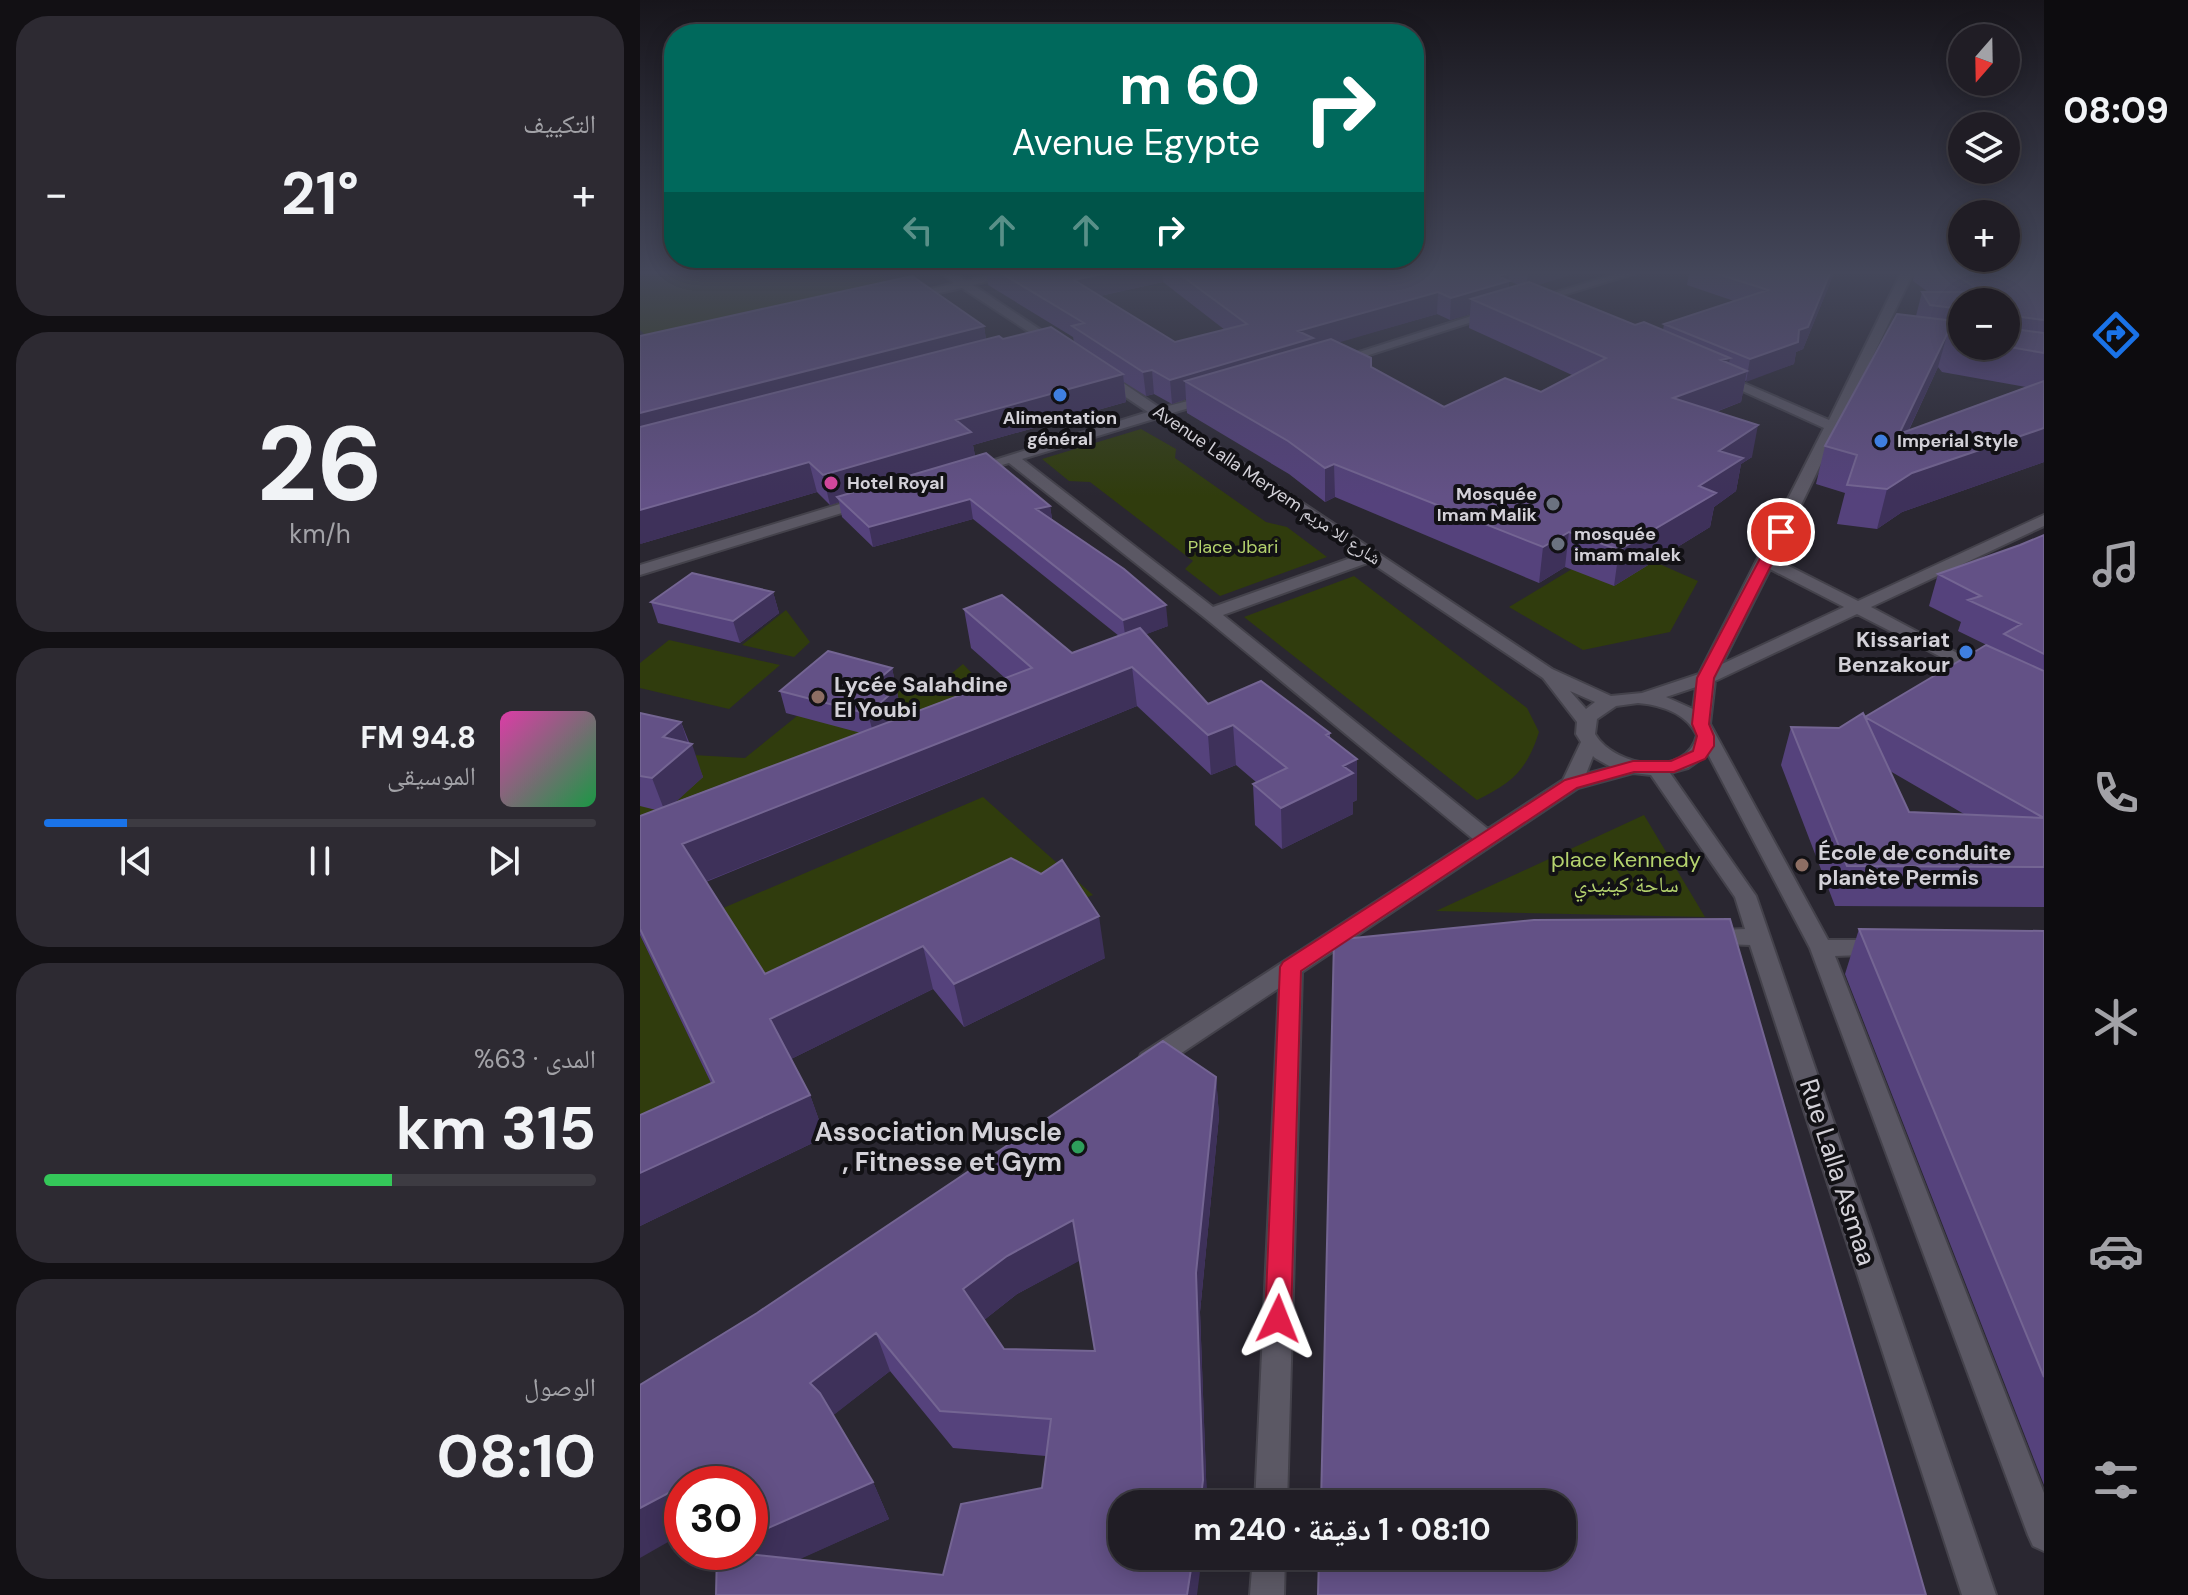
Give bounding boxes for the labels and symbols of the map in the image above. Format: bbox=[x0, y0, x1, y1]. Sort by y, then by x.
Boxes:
north arrow bbox=[1948, 24, 2020, 96]
marker: Alimentation général bbox=[1051, 386, 1069, 404]
street label: Avenue Lalla Meryem شارع للا مريم bbox=[1148, 400, 1386, 570]
place label: Alimentation général bbox=[1003, 406, 1117, 451]
place label: Imperial Style bbox=[1897, 429, 2019, 453]
marker: Imperial Style bbox=[1872, 432, 1890, 450]
place label: Hotel Royal bbox=[847, 471, 944, 495]
marker: Hotel Royal bbox=[822, 474, 840, 492]
place label: Mosquée Imam Malik bbox=[1437, 482, 1538, 527]
marker: Mosquée Imam Malik bbox=[1544, 495, 1562, 513]
pin bbox=[1747, 498, 1815, 566]
place label: mosquée imam malek bbox=[1574, 522, 1682, 567]
park label: Place Jbari bbox=[1188, 535, 1278, 559]
marker: mosquée imam malek bbox=[1549, 535, 1567, 553]
place label: Kissariat Benzakour bbox=[1838, 625, 1950, 679]
marker: Kissariat Benzakour bbox=[1957, 643, 1975, 661]
place label: Lycée Salahdine El Youbi bbox=[834, 670, 1008, 724]
marker: Lycée Salahdine El Youbi bbox=[809, 688, 827, 706]
place label: École de conduite planète Permis bbox=[1818, 838, 2012, 892]
park label: place Kennedy ساحة كينيدي bbox=[1551, 845, 1701, 902]
marker: École de conduite planète Permis bbox=[1793, 856, 1811, 874]
street label: Rue Lalla Asmaa bbox=[1792, 1074, 1884, 1270]
place label: Association Muscle , Fitnesse et Gym bbox=[814, 1115, 1062, 1179]
marker: Association Muscle , Fitnesse et Gym bbox=[1069, 1138, 1087, 1156]
position arrow bbox=[1236, 1277, 1320, 1361]
speed limit sign: 30 bbox=[664, 1466, 768, 1570]

